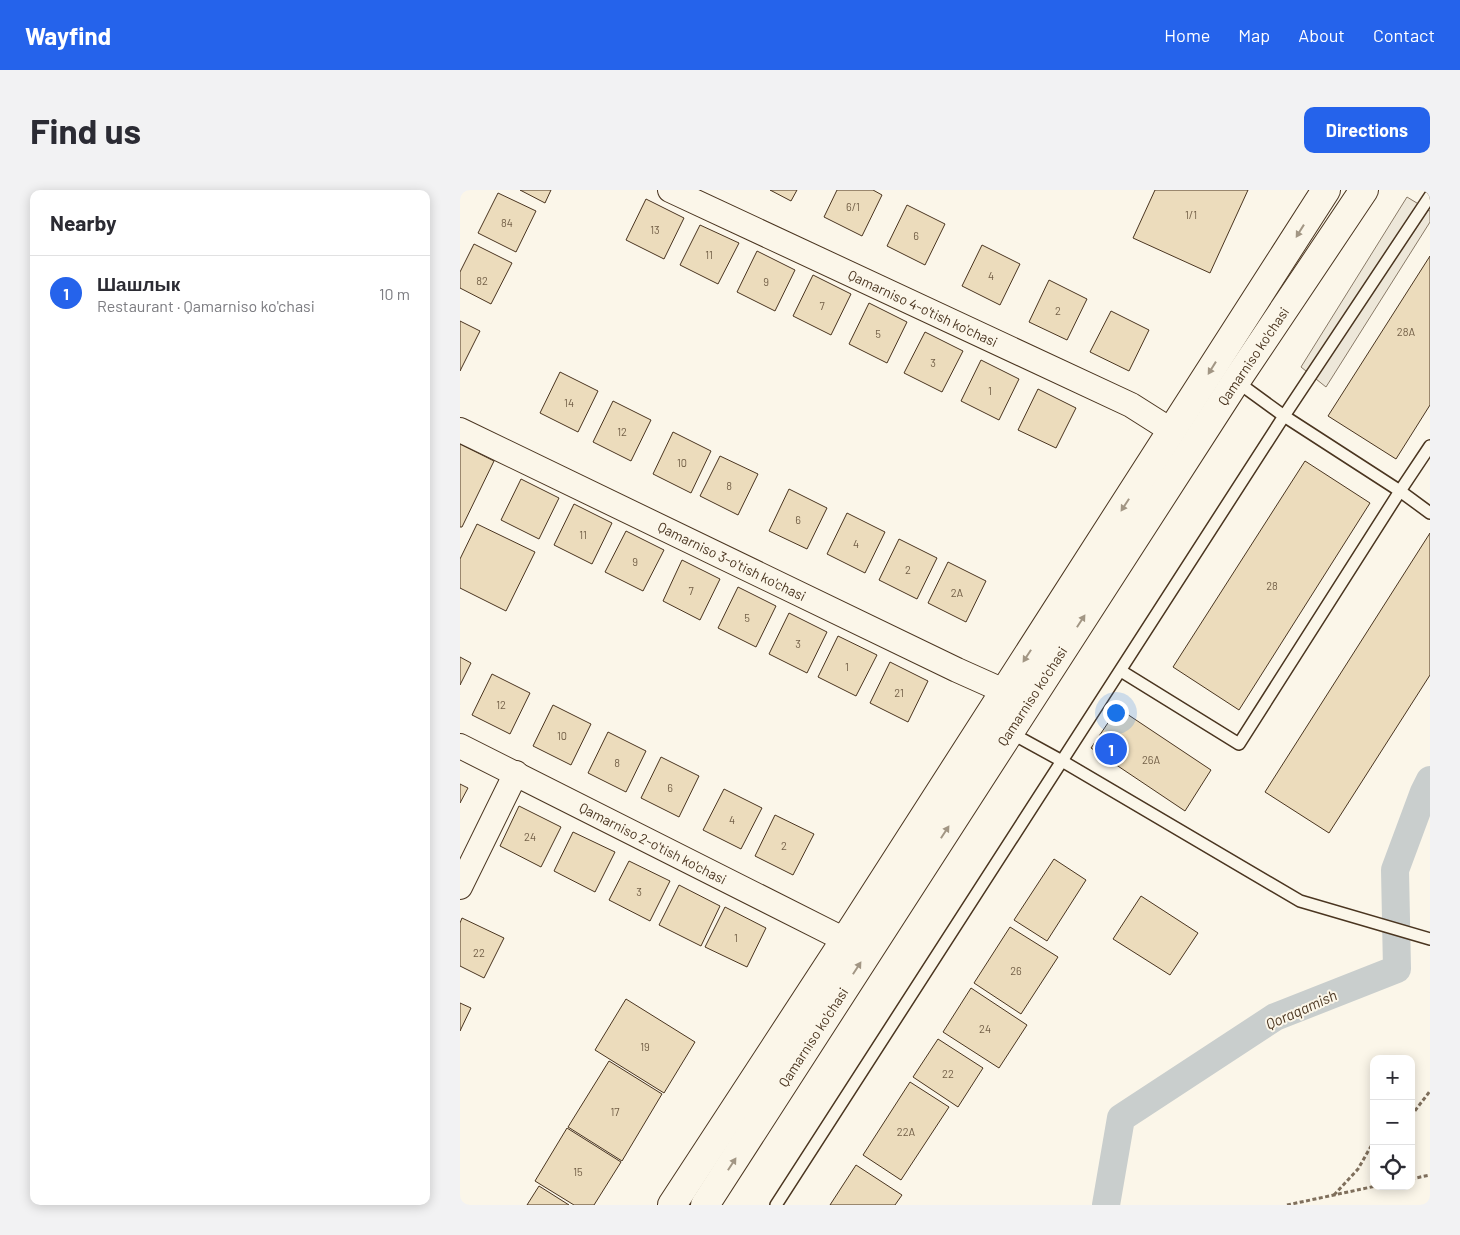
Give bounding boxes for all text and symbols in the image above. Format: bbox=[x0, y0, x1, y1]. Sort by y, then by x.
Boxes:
text: Wayfind bbox=[25, 21, 111, 50]
text: Home bbox=[1164, 24, 1210, 46]
text: Map bbox=[1238, 24, 1270, 46]
text: About bbox=[1298, 24, 1345, 46]
text: Contact bbox=[1373, 24, 1435, 46]
button: Directions bbox=[1304, 107, 1430, 153]
text: Find us bbox=[30, 109, 141, 151]
house number: 6/1 bbox=[846, 200, 860, 213]
house number: 1/1 bbox=[1185, 208, 1197, 221]
text: Nearby bbox=[50, 210, 116, 235]
house number: 84 bbox=[501, 216, 513, 229]
house number: 13 bbox=[650, 223, 660, 236]
one-way arrow bbox=[1295, 225, 1304, 238]
house number: 6 bbox=[913, 229, 919, 242]
house number: 11 bbox=[705, 248, 713, 261]
street label: Qamarniso 4-o'tish ko'chasi bbox=[845, 266, 1001, 350]
house number: 4 bbox=[988, 269, 994, 282]
text: Шашлык bbox=[97, 272, 180, 295]
house number: 82 bbox=[476, 274, 488, 287]
house number: 9 bbox=[763, 275, 769, 288]
text: 1 bbox=[63, 284, 69, 303]
text: 10 m bbox=[379, 284, 410, 303]
text: Restaurant · Qamarniso ko'chasi bbox=[97, 296, 315, 315]
house number: 7 bbox=[819, 299, 825, 312]
house number: 2 bbox=[1055, 304, 1061, 317]
street label: Qamarniso ko'chasi bbox=[1214, 304, 1292, 408]
house number: 28A bbox=[1397, 325, 1415, 338]
house number: 5 bbox=[875, 327, 881, 340]
house number: 3 bbox=[930, 356, 936, 369]
one-way arrow bbox=[1208, 362, 1217, 375]
house number: 1 bbox=[988, 384, 992, 397]
house number: 14 bbox=[564, 396, 574, 409]
house number: 12 bbox=[617, 425, 627, 438]
house number: 10 bbox=[677, 456, 687, 469]
house number: 8 bbox=[726, 479, 732, 492]
one-way arrow bbox=[1120, 498, 1129, 512]
house number: 6 bbox=[795, 513, 801, 526]
street label: Qamarniso 3-o'tish ko'chasi bbox=[655, 518, 809, 604]
house number: 11 bbox=[579, 528, 587, 541]
house number: 4 bbox=[853, 537, 859, 550]
house number: 9 bbox=[632, 555, 638, 568]
house number: 2 bbox=[905, 563, 911, 576]
house number: 28 bbox=[1266, 579, 1278, 592]
house number: 7 bbox=[688, 584, 694, 597]
house number: 2A bbox=[951, 586, 964, 599]
house number: 5 bbox=[744, 611, 750, 624]
one-way arrow bbox=[1076, 615, 1085, 628]
house number: 3 bbox=[795, 637, 801, 650]
street label: Qamarniso ko'chasi bbox=[994, 643, 1070, 749]
one-way arrow bbox=[1022, 649, 1031, 663]
house number: 1 bbox=[845, 660, 849, 673]
house number: 21 bbox=[894, 686, 904, 699]
house number: 12 bbox=[496, 698, 506, 711]
your location bbox=[1103, 700, 1129, 726]
house number: 10 bbox=[557, 729, 567, 742]
pin: 1 bbox=[1095, 730, 1127, 768]
house number: 26A bbox=[1142, 753, 1160, 766]
house number: 8 bbox=[614, 756, 620, 769]
house number: 6 bbox=[667, 781, 673, 794]
street label: Qamarniso 2-o'tish ko'chasi bbox=[577, 798, 729, 888]
house number: 4 bbox=[729, 813, 735, 826]
one-way arrow bbox=[940, 825, 950, 838]
house number: 24 bbox=[524, 830, 536, 843]
house number: 2 bbox=[781, 839, 787, 852]
house number: 3 bbox=[636, 885, 642, 898]
house number: 1 bbox=[734, 931, 738, 944]
house number: 22 bbox=[473, 946, 485, 959]
one-way arrow bbox=[853, 962, 862, 975]
house number: 26 bbox=[1010, 964, 1022, 977]
street label: Qamarniso ko'chasi bbox=[775, 984, 851, 1090]
water label: Qoraqamish bbox=[1263, 985, 1339, 1033]
house number: 24 bbox=[979, 1022, 991, 1035]
house number: 19 bbox=[640, 1040, 650, 1053]
map controls bbox=[1370, 1055, 1415, 1190]
button: + bbox=[1370, 1055, 1415, 1100]
house number: 22 bbox=[942, 1067, 954, 1080]
button: − bbox=[1370, 1100, 1415, 1145]
house number: 17 bbox=[610, 1105, 620, 1118]
house number: 22A bbox=[897, 1125, 916, 1138]
button: locate bbox=[1370, 1145, 1415, 1190]
one-way arrow bbox=[727, 1157, 736, 1171]
house number: 15 bbox=[573, 1165, 583, 1178]

